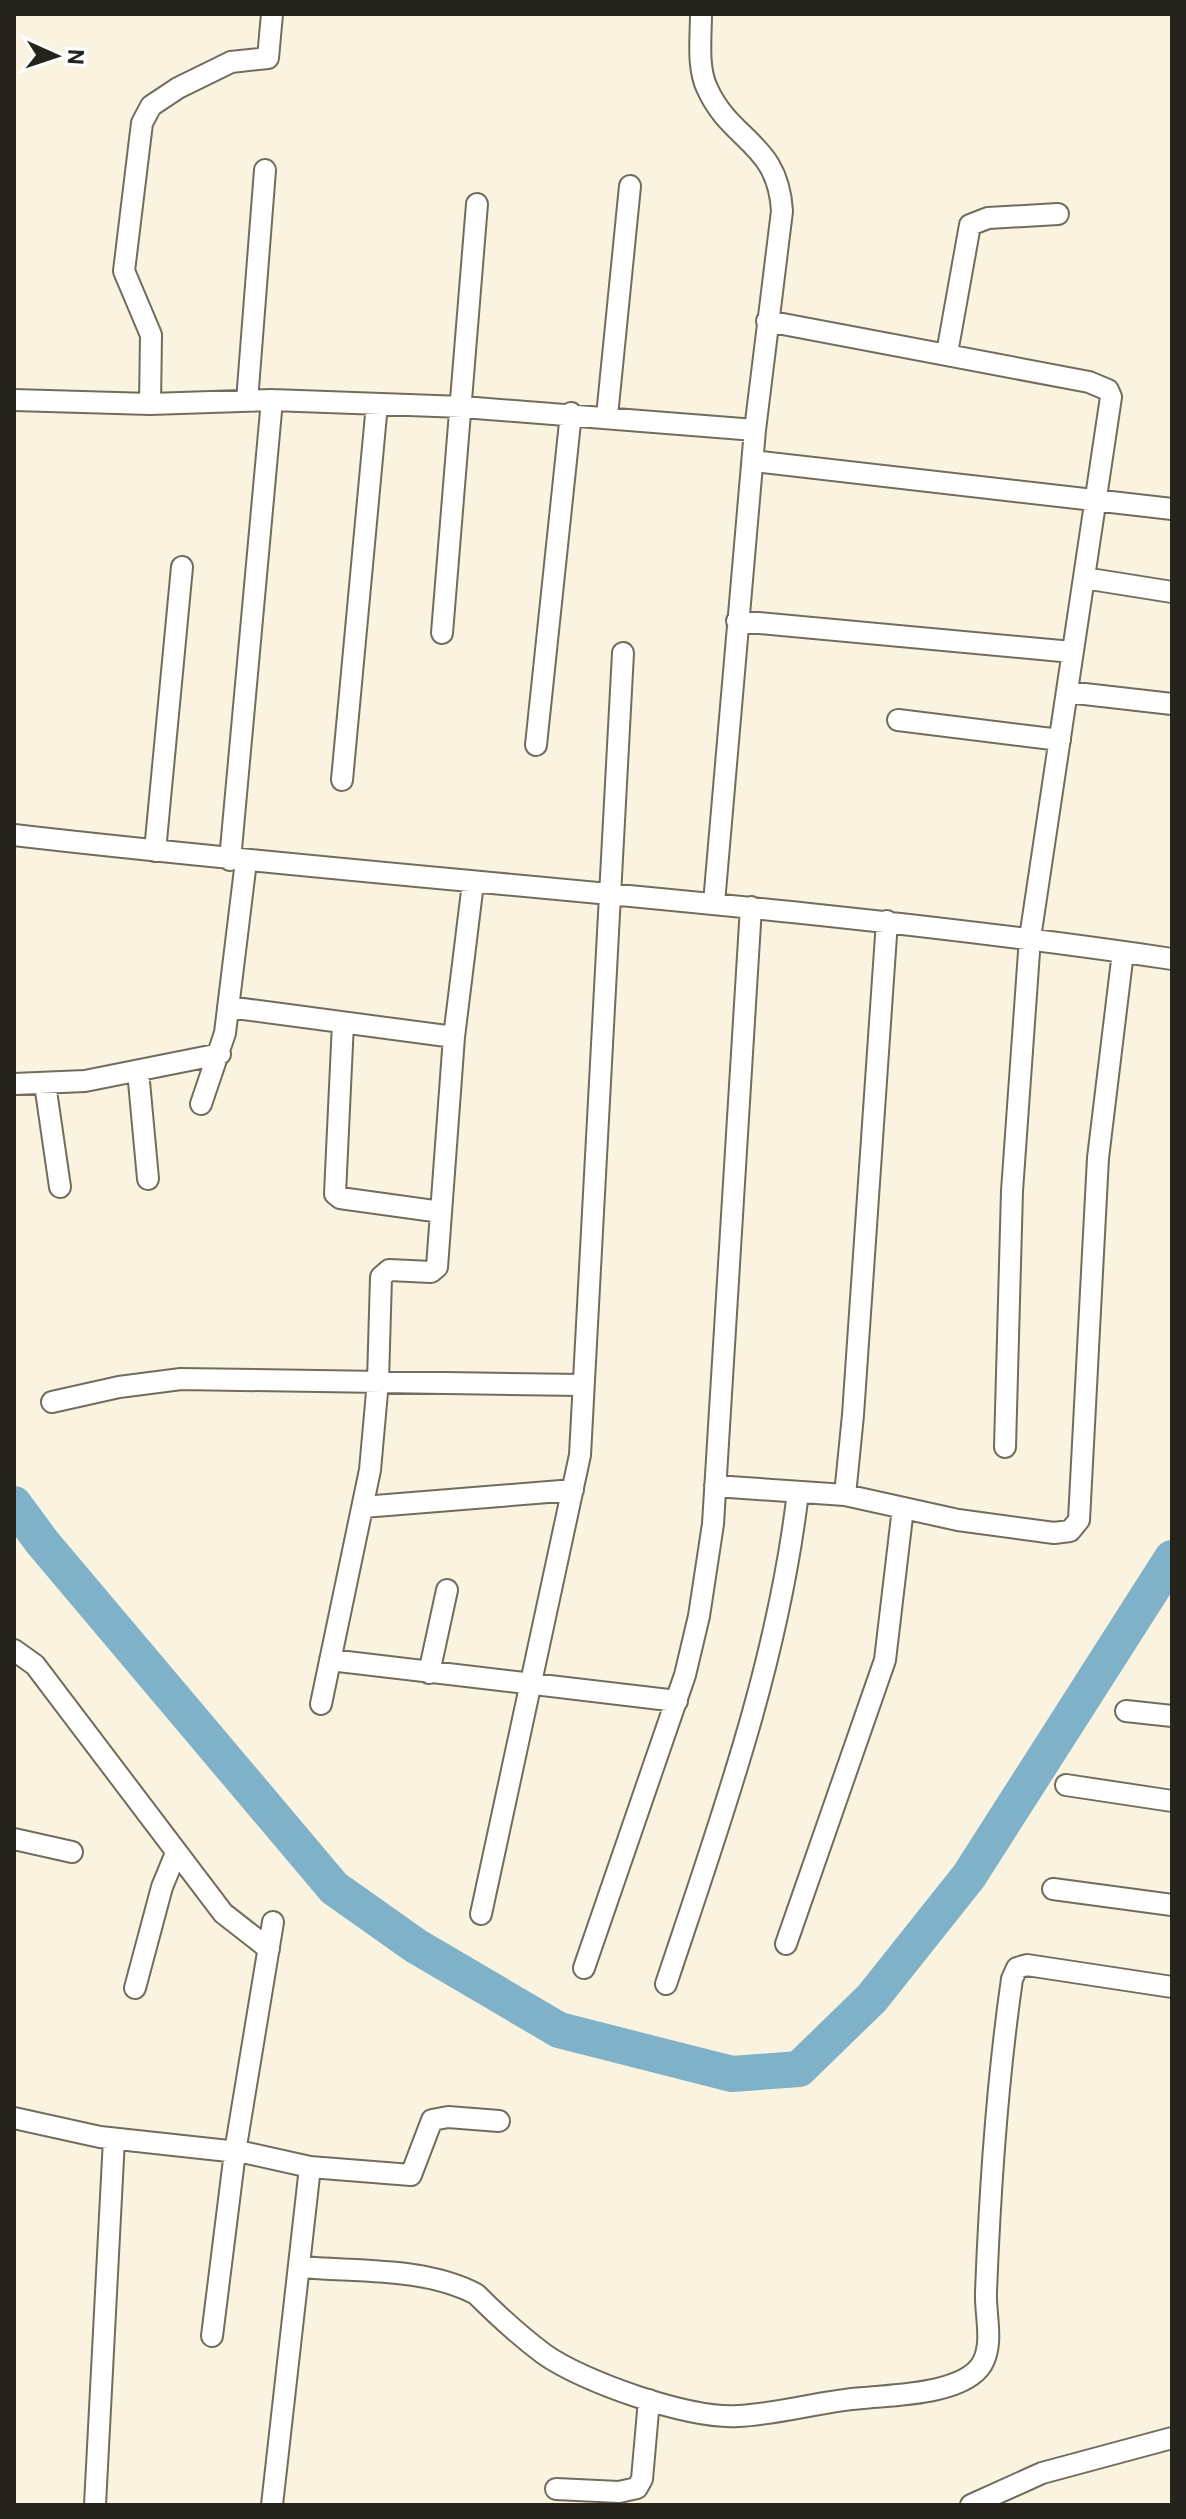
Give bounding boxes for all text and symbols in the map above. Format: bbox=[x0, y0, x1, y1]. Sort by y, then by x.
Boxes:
north arrow bbox=[16, 16, 96, 96]
text: N bbox=[63, 49, 88, 65]

